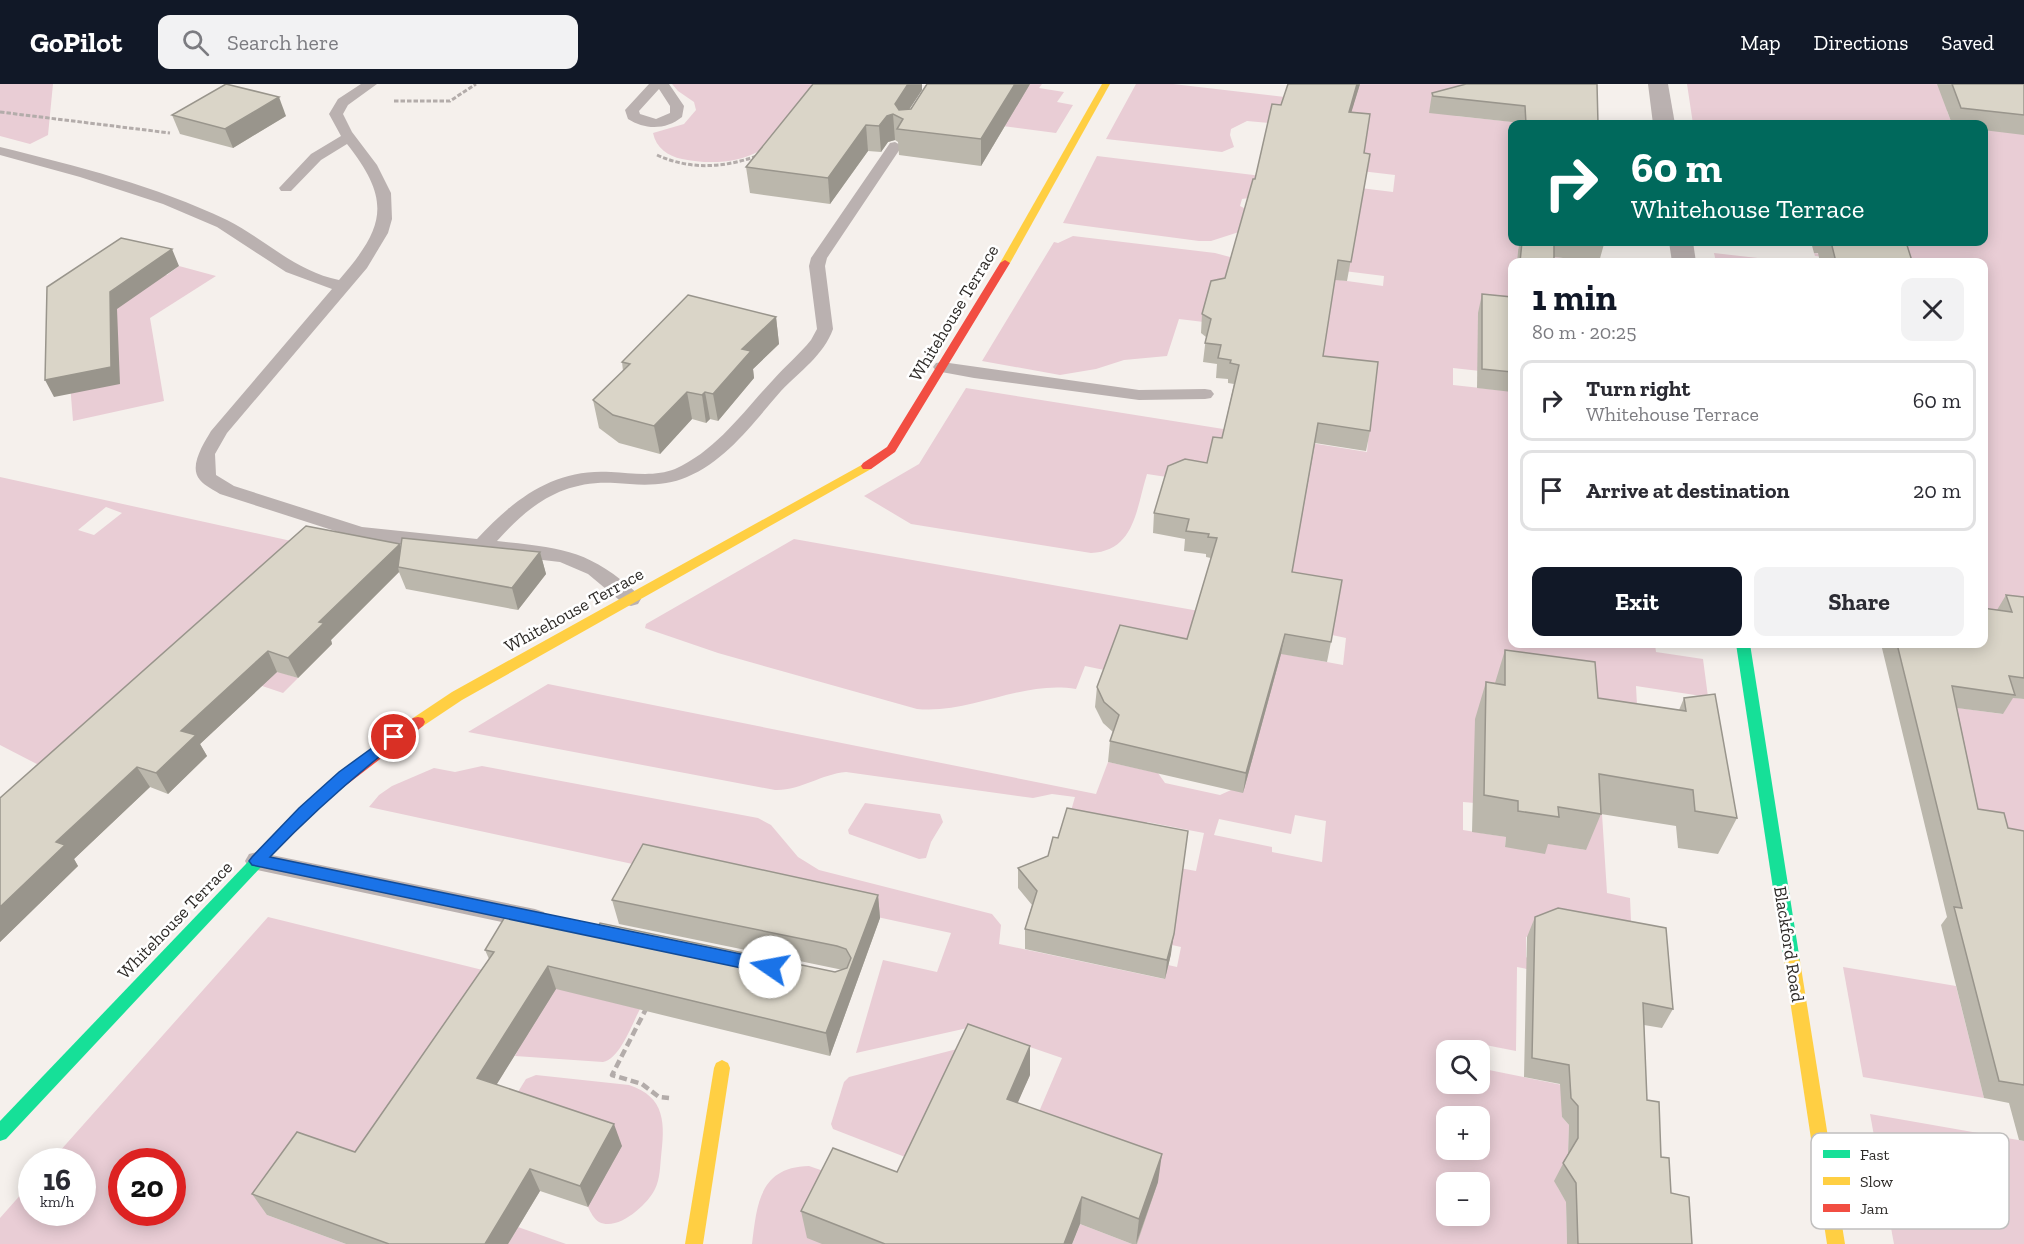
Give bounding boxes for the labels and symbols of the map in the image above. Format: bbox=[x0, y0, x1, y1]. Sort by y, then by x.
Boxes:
street label: Whitehouse Terrace bbox=[904, 241, 1004, 385]
street label: Whitehouse Terrace bbox=[501, 563, 647, 657]
pin bbox=[368, 711, 419, 762]
street label: Whitehouse Terrace bbox=[113, 856, 237, 984]
street label: Blackford Road bbox=[1769, 884, 1809, 1004]
position arrow bbox=[738, 935, 802, 999]
legend bbox=[1811, 1133, 2009, 1229]
text: Fast bbox=[1860, 1145, 1889, 1164]
speed limit sign: 20 bbox=[108, 1148, 186, 1226]
text: Slow bbox=[1860, 1172, 1894, 1191]
text: Jam bbox=[1860, 1199, 1889, 1218]

